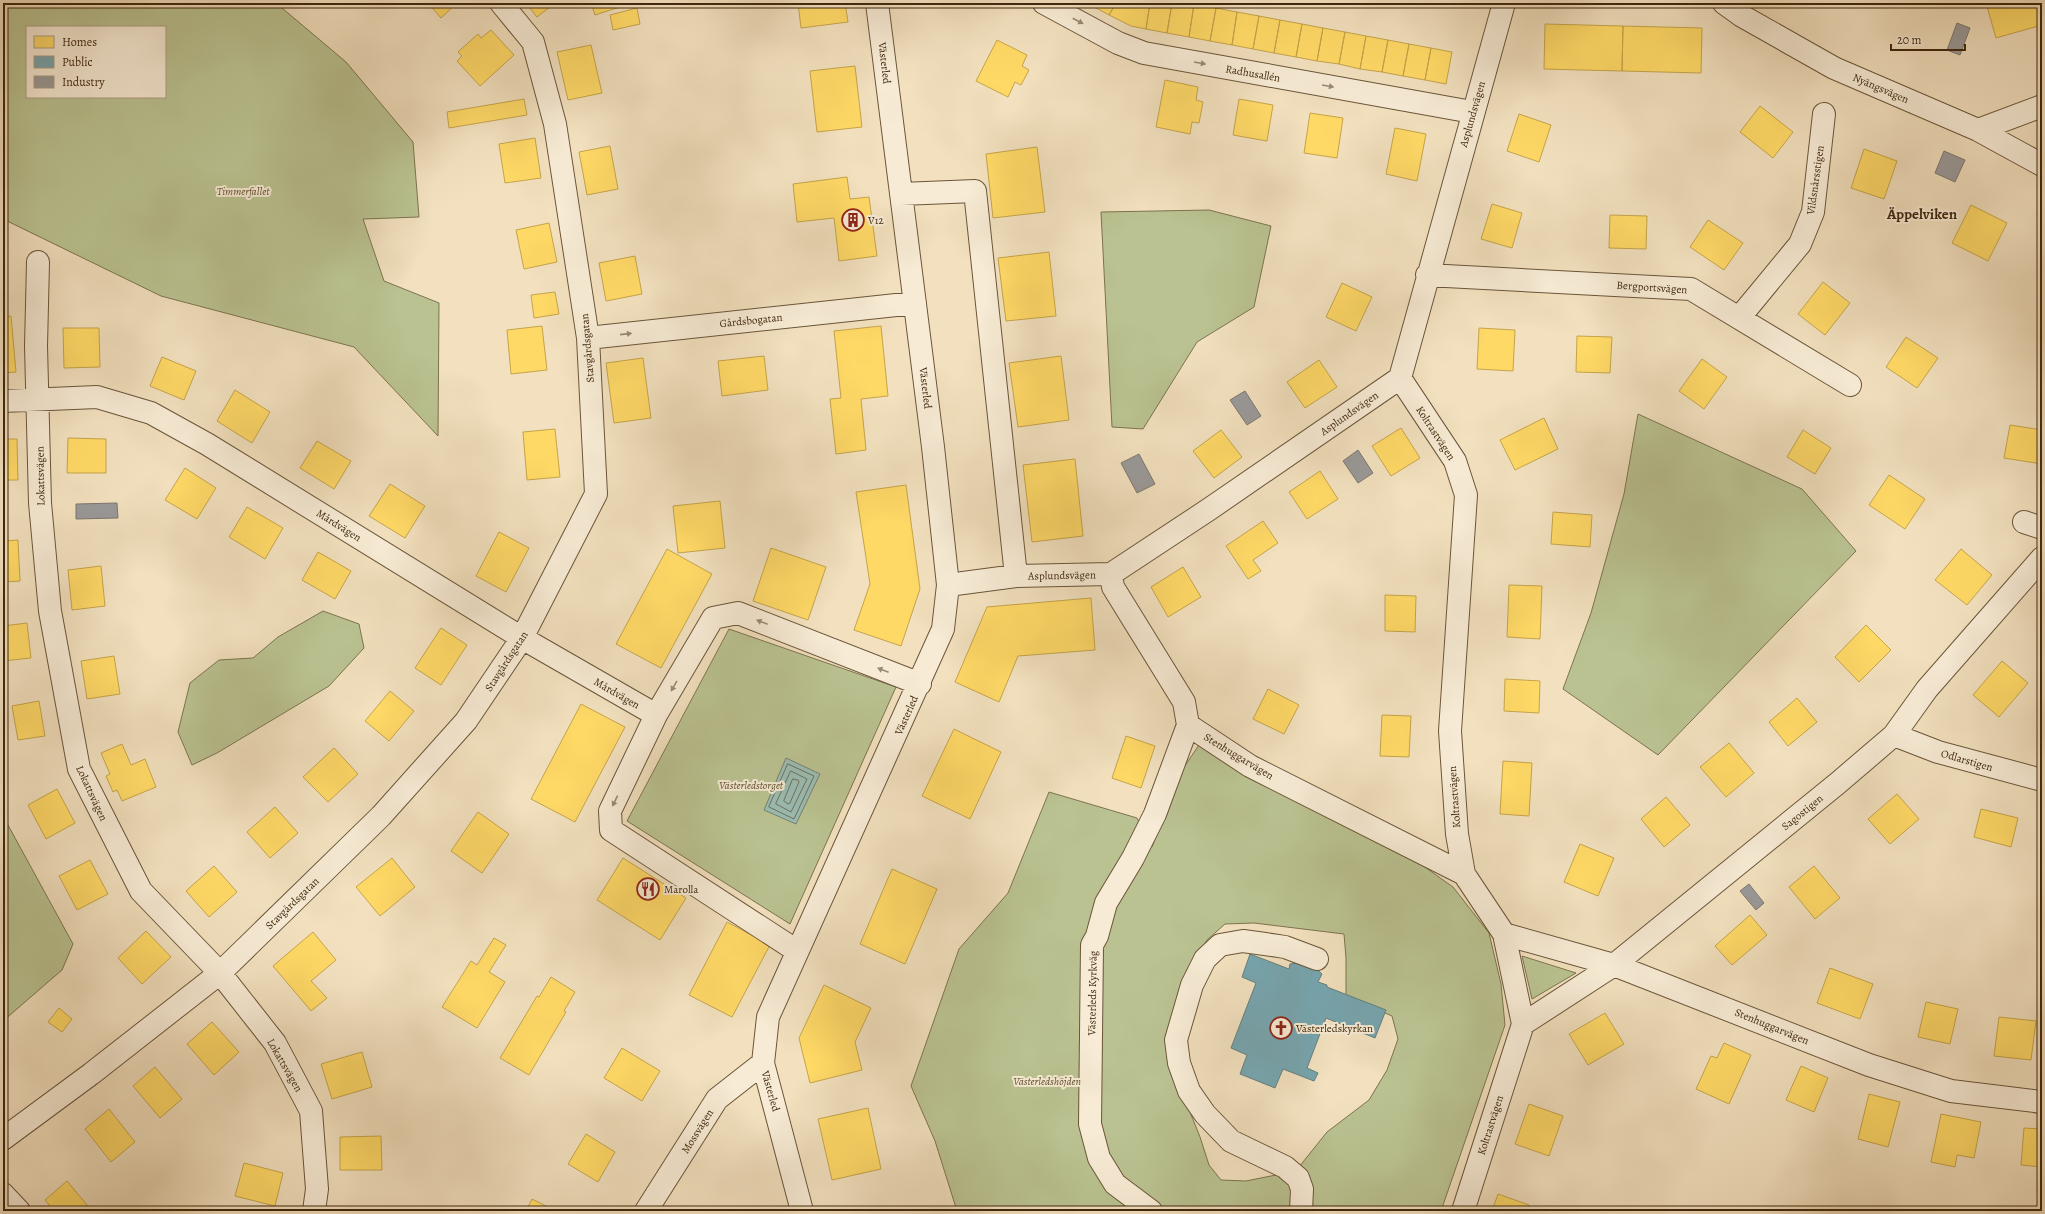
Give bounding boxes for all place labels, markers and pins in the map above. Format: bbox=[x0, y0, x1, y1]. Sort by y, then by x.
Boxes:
building icon: V12 bbox=[840, 207, 866, 233]
place label: V12 bbox=[867, 213, 884, 228]
restaurant icon: Marolla bbox=[635, 876, 661, 902]
place label: Marolla bbox=[664, 882, 699, 897]
church icon: Västerledskyrkan bbox=[1268, 1015, 1294, 1041]
place label: Västerledskyrkan bbox=[1295, 1021, 1373, 1036]

